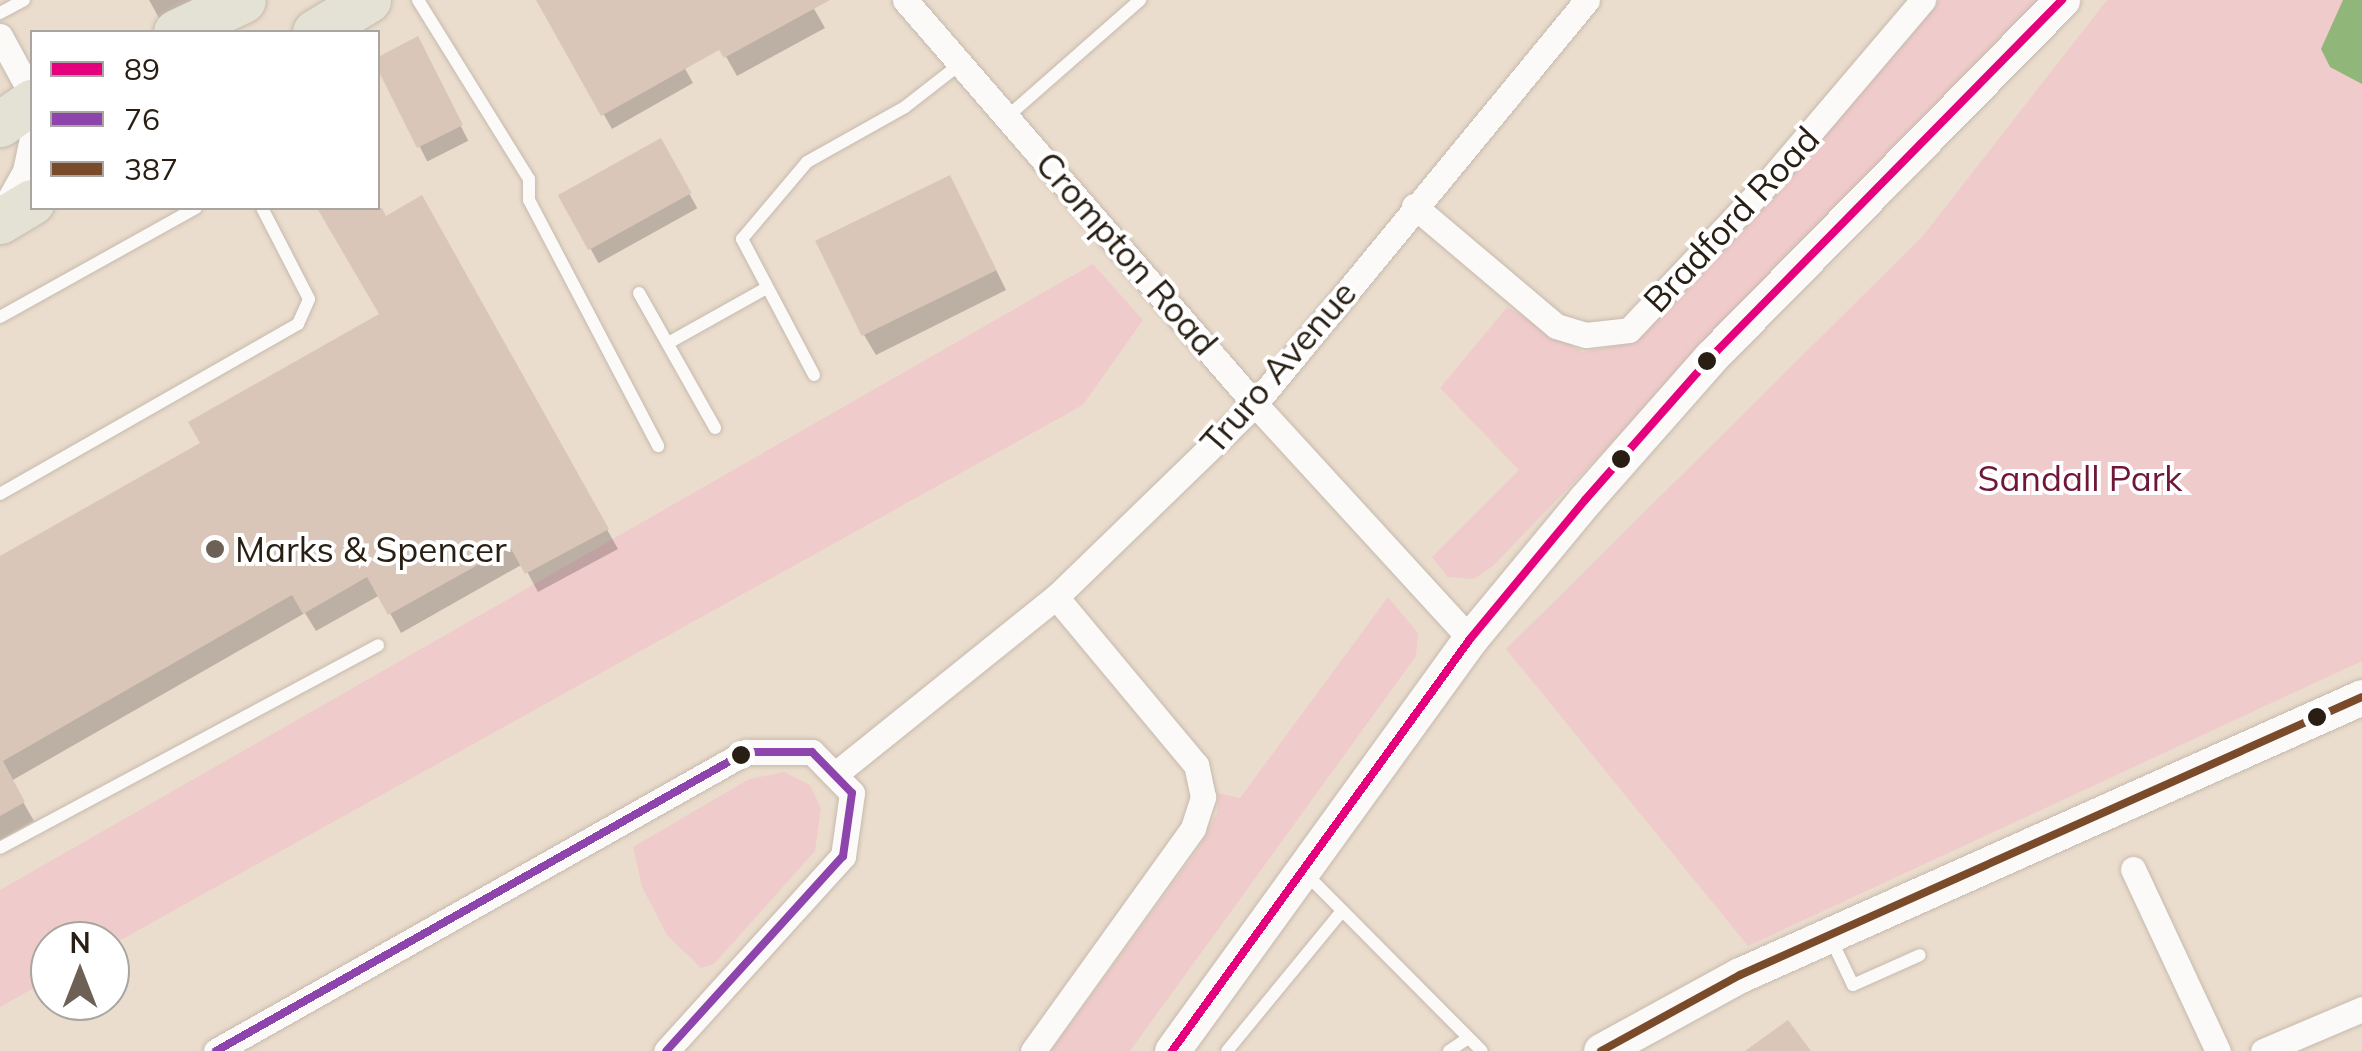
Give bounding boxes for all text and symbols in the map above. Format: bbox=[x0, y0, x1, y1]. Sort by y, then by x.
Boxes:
legend bbox=[30, 30, 380, 210]
text: 89 bbox=[124, 50, 160, 88]
text: 76 bbox=[124, 100, 160, 138]
street label: Bradford Road bbox=[1634, 118, 1828, 320]
street label: Crompton Road bbox=[1027, 143, 1227, 363]
text: 387 bbox=[124, 150, 178, 188]
street label: Truro Avenue bbox=[1192, 272, 1364, 462]
unlabelled marker bbox=[1697, 351, 1717, 371]
unlabelled marker bbox=[1611, 449, 1631, 469]
park label: Sandall Park bbox=[1978, 457, 2182, 499]
place label: Marks & Spencer bbox=[235, 528, 507, 570]
marker: Marks & Spencer bbox=[204, 538, 226, 560]
unlabelled marker bbox=[2307, 707, 2327, 727]
unlabelled marker bbox=[731, 745, 751, 765]
north arrow bbox=[30, 921, 130, 1021]
text: N bbox=[69, 925, 91, 960]

